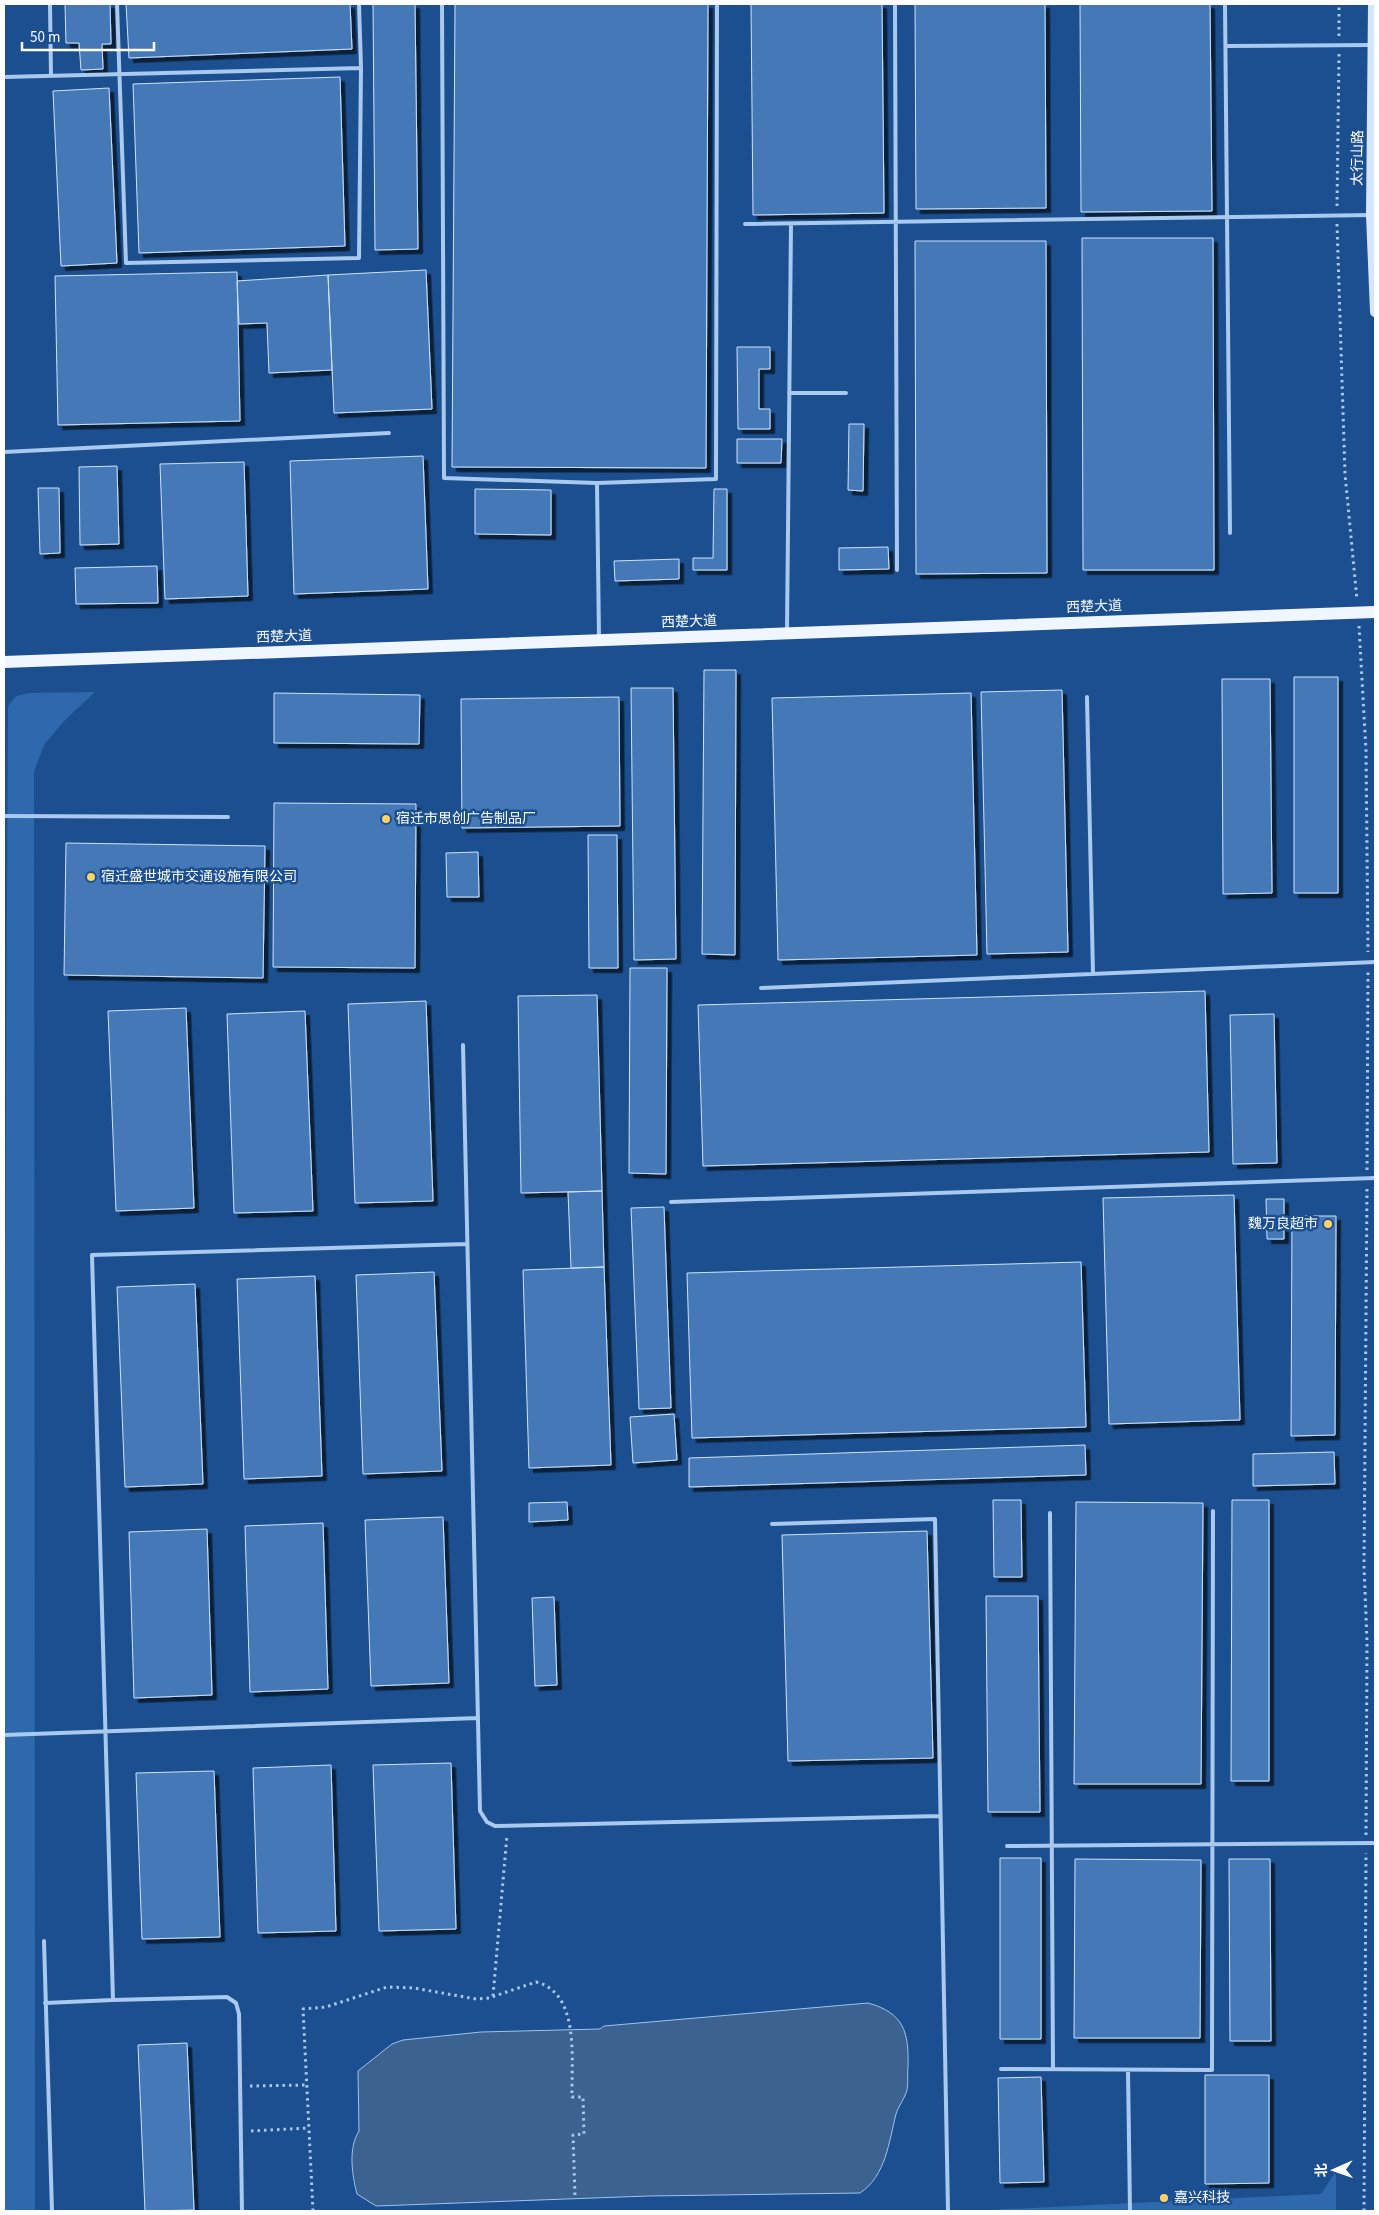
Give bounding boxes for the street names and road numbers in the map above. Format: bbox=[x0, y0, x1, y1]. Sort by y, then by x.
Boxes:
street label: 太行山路 bbox=[1348, 130, 1368, 186]
street label: 西楚大道 bbox=[1066, 596, 1122, 618]
street label: 西楚大道 bbox=[661, 611, 717, 633]
street label: 西楚大道 bbox=[256, 626, 312, 648]

